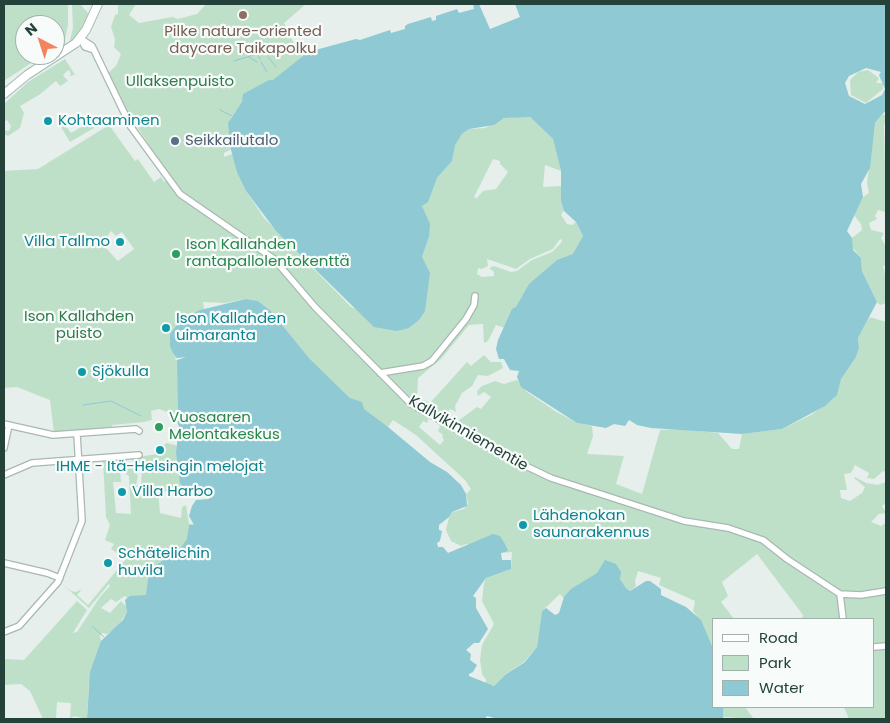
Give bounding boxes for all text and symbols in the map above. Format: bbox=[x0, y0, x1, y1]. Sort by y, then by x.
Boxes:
marker: Pilke nature-oriented daycare Taikapolku bbox=[237, 9, 249, 21]
north arrow bbox=[15, 15, 65, 65]
text: N bbox=[21, 18, 41, 40]
place label: Pilke nature-oriented daycare Taikapolku bbox=[164, 23, 322, 58]
park label: Ullaksenpuisto bbox=[126, 73, 234, 91]
place label: Kohtaaminen bbox=[58, 112, 160, 130]
marker: Kohtaaminen bbox=[42, 115, 54, 127]
place label: Seikkailutalo bbox=[185, 132, 278, 150]
marker: Seikkailutalo bbox=[169, 135, 181, 147]
place label: Villa Tallmo bbox=[24, 233, 110, 251]
marker: Villa Tallmo bbox=[114, 236, 126, 248]
place label: Ison Kallahden rantapallolentokenttä bbox=[186, 236, 350, 271]
marker: Ison Kallahden rantapallolentokenttä bbox=[170, 248, 182, 260]
park label: Ison Kallahden puisto bbox=[24, 308, 134, 343]
place label: Ison Kallahden uimaranta bbox=[176, 310, 286, 345]
marker: Ison Kallahden uimaranta bbox=[160, 322, 172, 334]
place label: Sjökulla bbox=[92, 363, 149, 381]
marker: Sjökulla bbox=[76, 366, 88, 378]
street label: Kallvikinniementie bbox=[405, 392, 531, 476]
place label: Vuosaaren Melontakeskus bbox=[169, 409, 280, 444]
marker: Vuosaaren Melontakeskus bbox=[153, 421, 165, 433]
marker: IHME - Itä-Helsingin melojat bbox=[154, 444, 166, 456]
place label: IHME - Itä-Helsingin melojat bbox=[56, 458, 264, 476]
place label: Villa Harbo bbox=[132, 483, 213, 501]
marker: Villa Harbo bbox=[116, 486, 128, 498]
place label: Lähdenokan saunarakennus bbox=[533, 507, 650, 542]
marker: Lähdenokan saunarakennus bbox=[517, 519, 529, 531]
place label: Schätelichin huvila bbox=[118, 545, 210, 580]
marker: Schätelichin huvila bbox=[102, 557, 114, 569]
legend bbox=[712, 618, 875, 708]
text: Road bbox=[759, 627, 798, 648]
text: Park bbox=[759, 652, 791, 673]
text: Water bbox=[759, 677, 804, 698]

